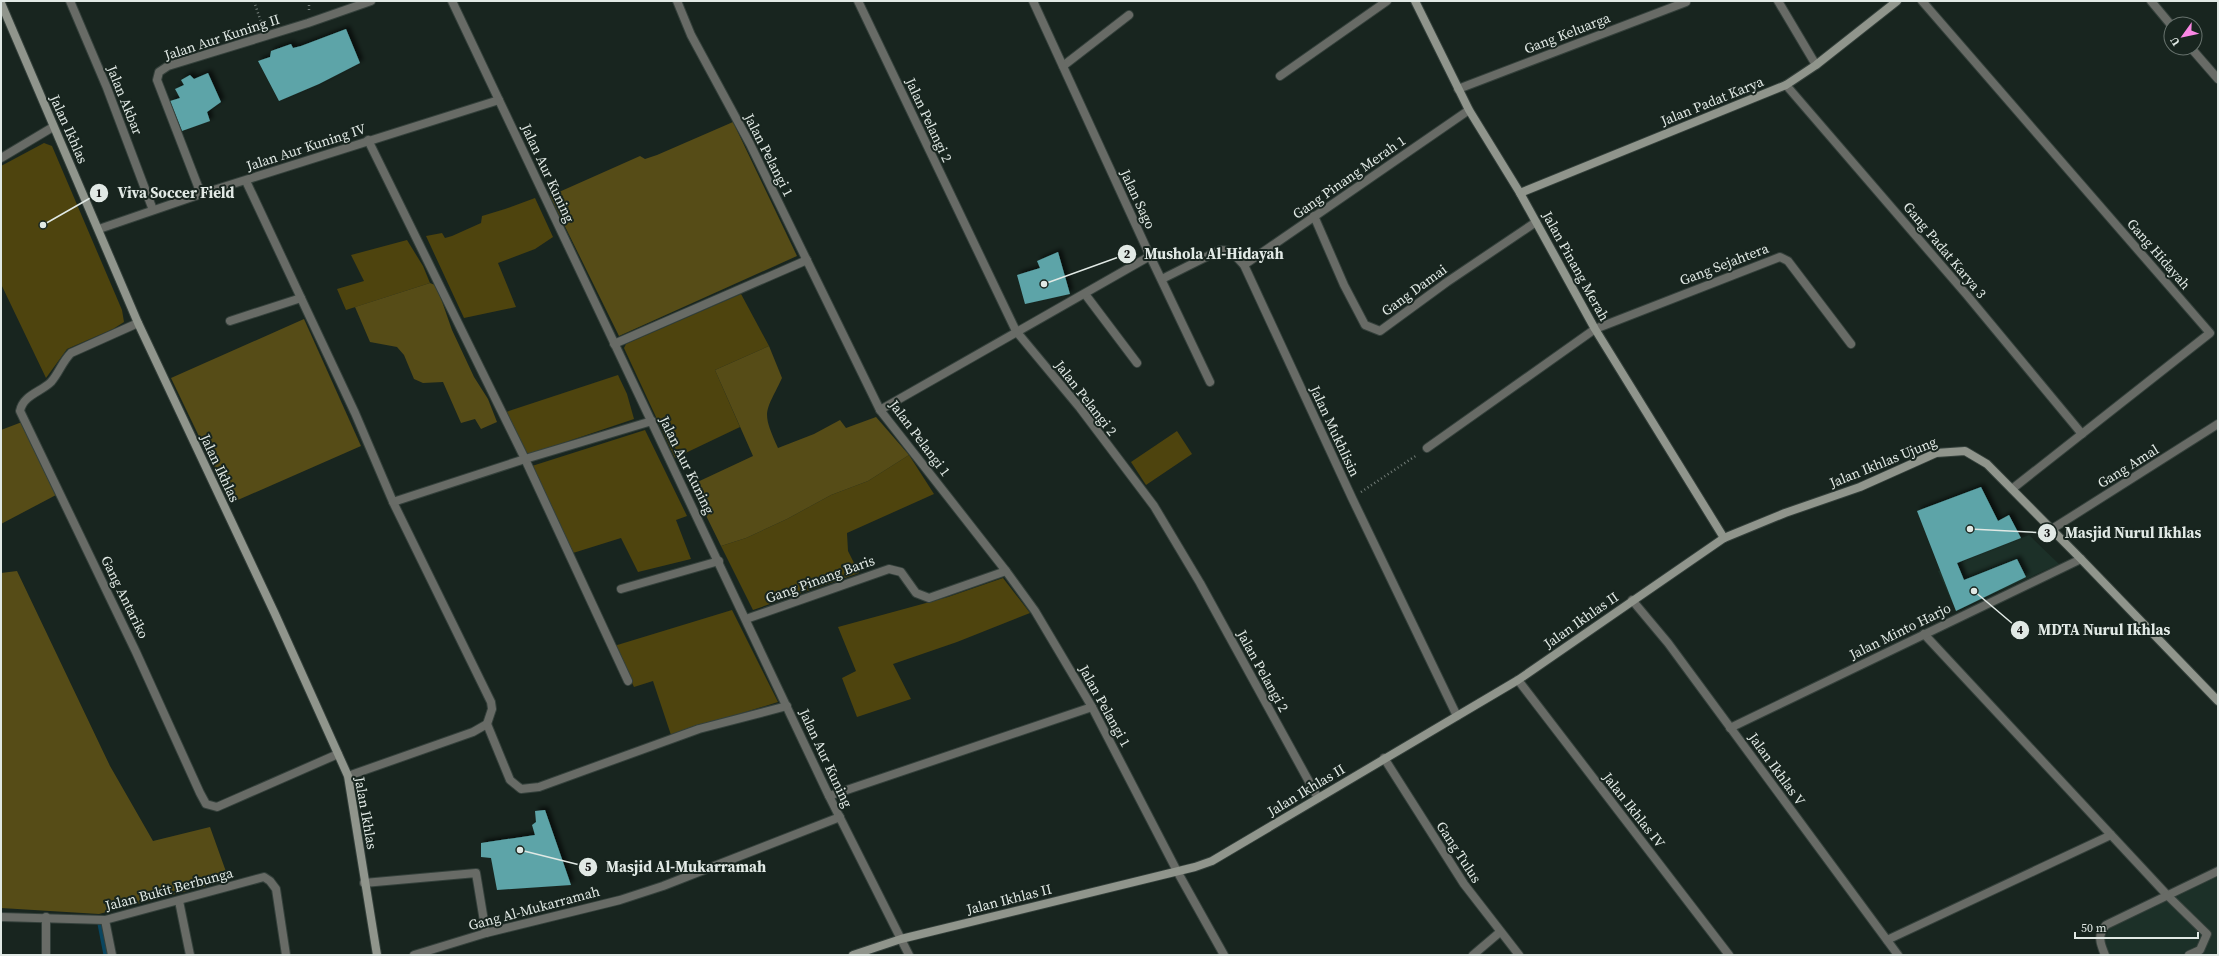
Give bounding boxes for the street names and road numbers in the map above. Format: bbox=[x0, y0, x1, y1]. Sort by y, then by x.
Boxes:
street label: Gang Keluarga bbox=[1521, 7, 1614, 59]
street label: Jalan Aur Kuning II bbox=[161, 9, 282, 65]
street label: Jalan Akbar bbox=[102, 62, 148, 138]
street label: Jalan Padat Karya bbox=[1657, 71, 1767, 131]
street label: Jalan Pelangi 2 bbox=[900, 74, 957, 165]
street label: Jalan Ikhlas bbox=[45, 91, 93, 167]
street label: Jalan Pelangi 1 bbox=[739, 109, 799, 200]
street label: Jalan Aur Kuning IV bbox=[243, 118, 369, 176]
street label: Jalan Aur Kuning bbox=[516, 119, 580, 226]
street label: Gang Pinang Merah 1 bbox=[1288, 130, 1410, 224]
street label: Jalan Sago bbox=[1115, 165, 1161, 232]
street label: Gang Padat Karya 3 bbox=[1899, 197, 1991, 303]
street label: Jalan Pinang Merah bbox=[1537, 207, 1614, 325]
street label: Gang Hidayah bbox=[2123, 214, 2195, 294]
street label: Gang Sejahtera bbox=[1677, 238, 1772, 290]
street label: Gang Damai bbox=[1377, 259, 1451, 321]
street label: Jalan Pelangi 2 bbox=[1049, 355, 1122, 440]
street label: Jalan Mukhlisin bbox=[1305, 381, 1365, 480]
street label: Jalan Pelangi 1 bbox=[884, 395, 955, 480]
street label: Jalan Aur Kuning bbox=[654, 412, 719, 517]
street label: Jalan Ikhlas bbox=[195, 430, 245, 505]
street label: Jalan Ikhlas Ujung bbox=[1825, 431, 1940, 493]
street label: Gang Amal bbox=[2094, 439, 2162, 493]
street label: Gang Pinang Baris bbox=[763, 550, 877, 608]
street label: Gang Antariko bbox=[96, 552, 154, 642]
street label: Jalan Ikhlas II bbox=[1539, 587, 1622, 654]
street label: Jalan Minto Harjo bbox=[1845, 598, 1954, 665]
street label: Jalan Pelangi 2 bbox=[1232, 625, 1294, 716]
street label: Jalan Pelangi 1 bbox=[1074, 660, 1136, 751]
street label: Jalan Aur Kuning bbox=[794, 704, 858, 811]
street label: Jalan Ikhlas V bbox=[1743, 728, 1811, 810]
street label: Jalan Ikhlas II bbox=[1263, 759, 1348, 821]
street label: Jalan Ikhlas IV bbox=[1597, 767, 1670, 853]
street label: Jalan Ikhlas bbox=[350, 774, 382, 851]
street label: Gang Tulus bbox=[1432, 817, 1486, 887]
street label: Jalan Bukit Berbunga bbox=[102, 862, 236, 916]
street label: Jalan Ikhlas II bbox=[963, 879, 1054, 919]
street label: Gang Al-Mukarramah bbox=[466, 881, 602, 935]

